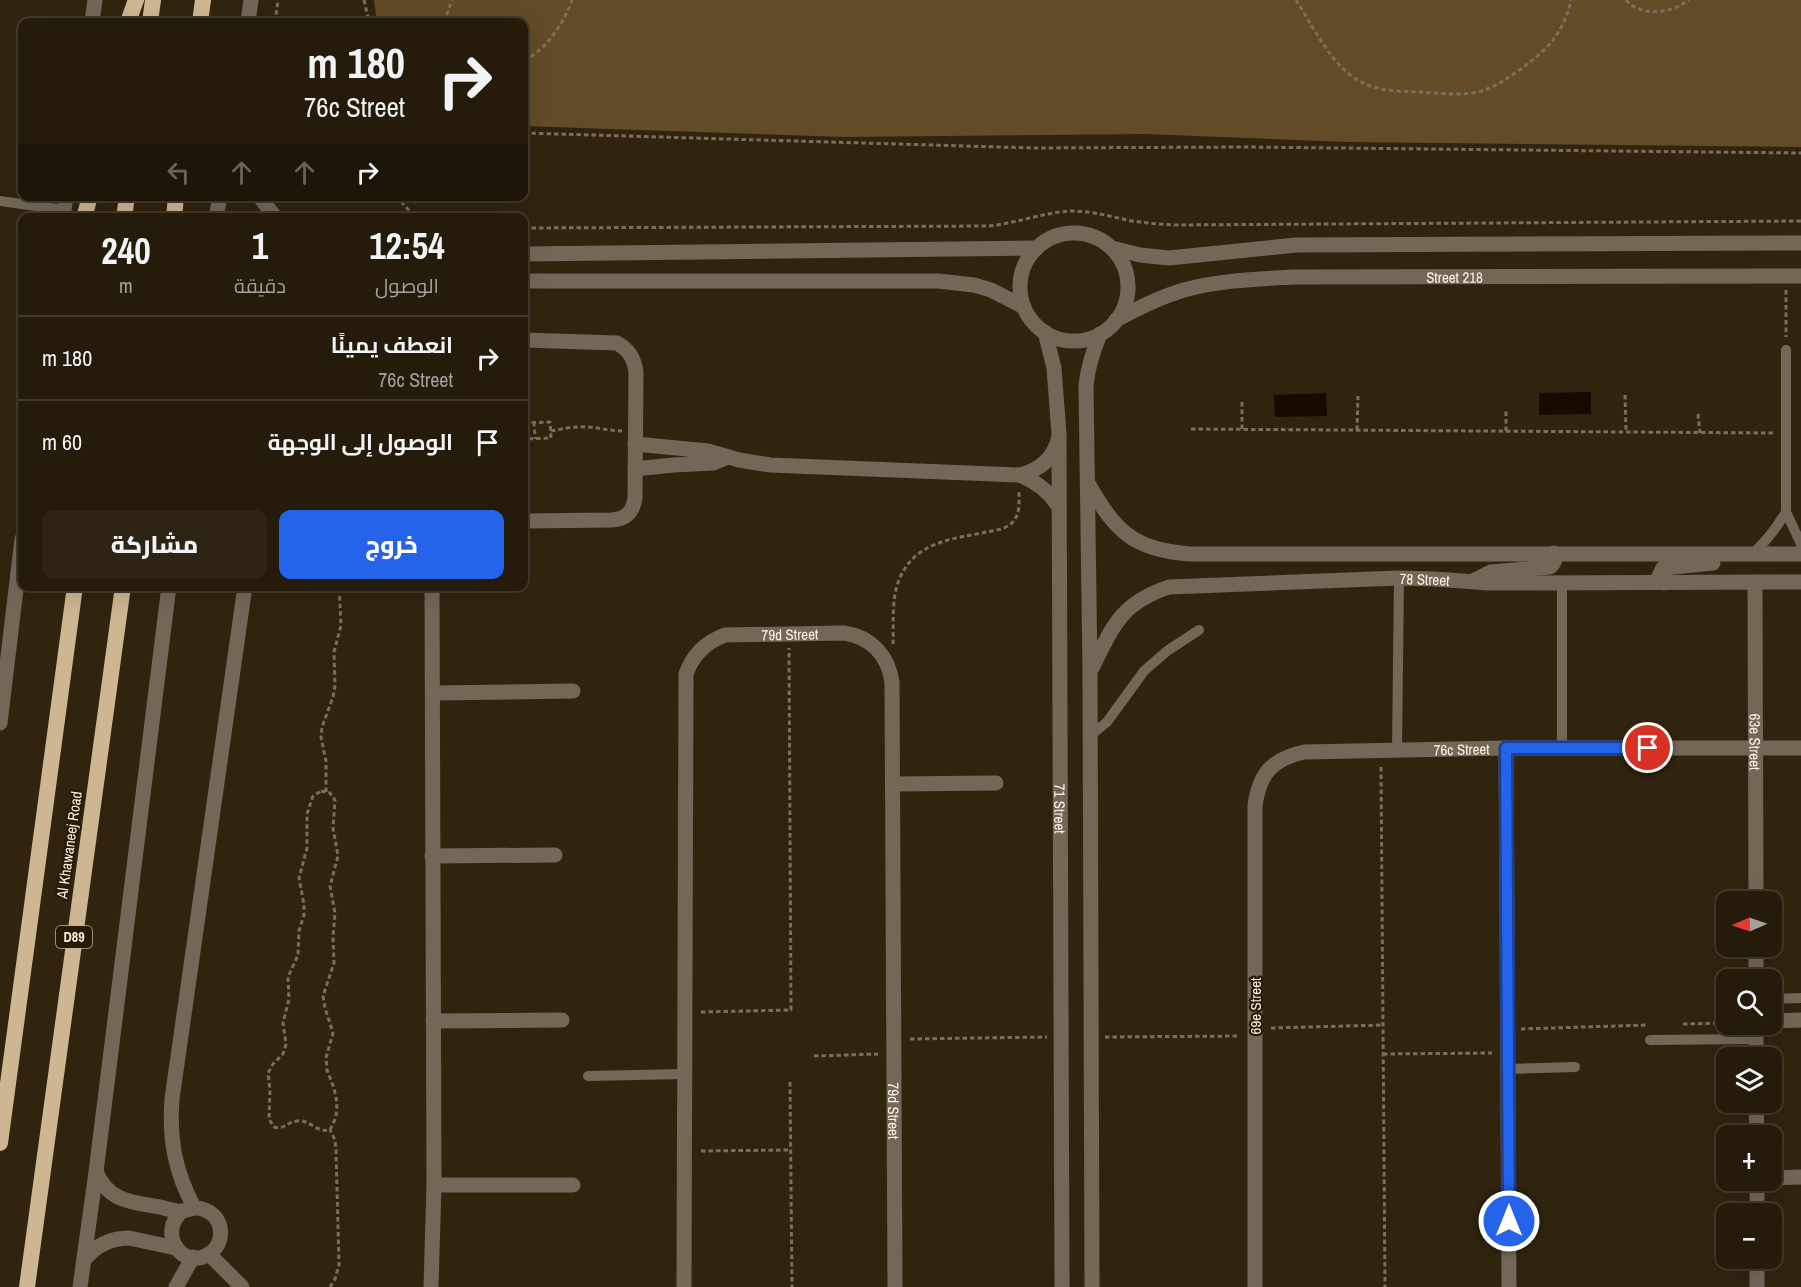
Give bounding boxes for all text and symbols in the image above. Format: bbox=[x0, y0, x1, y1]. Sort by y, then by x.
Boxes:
text: 180 m bbox=[307, 35, 405, 91]
icon: right bbox=[426, 42, 504, 120]
text: 76c Street bbox=[304, 89, 405, 125]
icon: left bbox=[162, 156, 195, 189]
icon: ahead bbox=[225, 156, 258, 189]
icon: ahead bbox=[288, 156, 321, 189]
icon: right bbox=[351, 156, 384, 189]
text: 1 bbox=[252, 222, 268, 270]
text: 12:54 bbox=[369, 222, 445, 270]
text: 240 bbox=[101, 227, 151, 275]
street label: Street 218 bbox=[1426, 266, 1483, 287]
text: m bbox=[119, 272, 133, 299]
text: دقيقة bbox=[234, 272, 286, 299]
text: الوصول bbox=[375, 272, 439, 299]
text: انعطف يمينًا bbox=[331, 330, 453, 360]
icon: right bbox=[471, 342, 504, 375]
text: 180 m bbox=[42, 343, 92, 373]
text: 76c Street bbox=[378, 366, 453, 393]
icon: arrive bbox=[471, 426, 504, 459]
text: 60 m bbox=[42, 427, 82, 457]
text: الوصول إلى الوجهة bbox=[268, 427, 453, 457]
button: مشاركة bbox=[42, 510, 267, 579]
button: خروج bbox=[279, 510, 504, 579]
street label: 78 Street bbox=[1399, 568, 1451, 591]
street label: 79d Street bbox=[761, 623, 819, 645]
street label: 63e Street bbox=[1745, 714, 1766, 771]
pin bbox=[1622, 722, 1673, 773]
icon: arrive bbox=[1631, 731, 1664, 764]
street label: 76c Street bbox=[1433, 738, 1490, 760]
street label: 71 Street bbox=[1050, 784, 1071, 834]
street label: Al Khawaneej Road bbox=[51, 790, 87, 901]
north arrow bbox=[1716, 891, 1782, 957]
map controls bbox=[1716, 891, 1782, 1269]
road number: D89 bbox=[56, 926, 92, 948]
button: search bbox=[1716, 969, 1782, 1035]
street label: 69e Street bbox=[1245, 977, 1266, 1034]
button: layers bbox=[1716, 1047, 1782, 1113]
street label: 79d Street bbox=[883, 1082, 905, 1140]
button: + bbox=[1716, 1125, 1782, 1191]
position arrow bbox=[1477, 1189, 1541, 1253]
button: − bbox=[1716, 1203, 1782, 1269]

